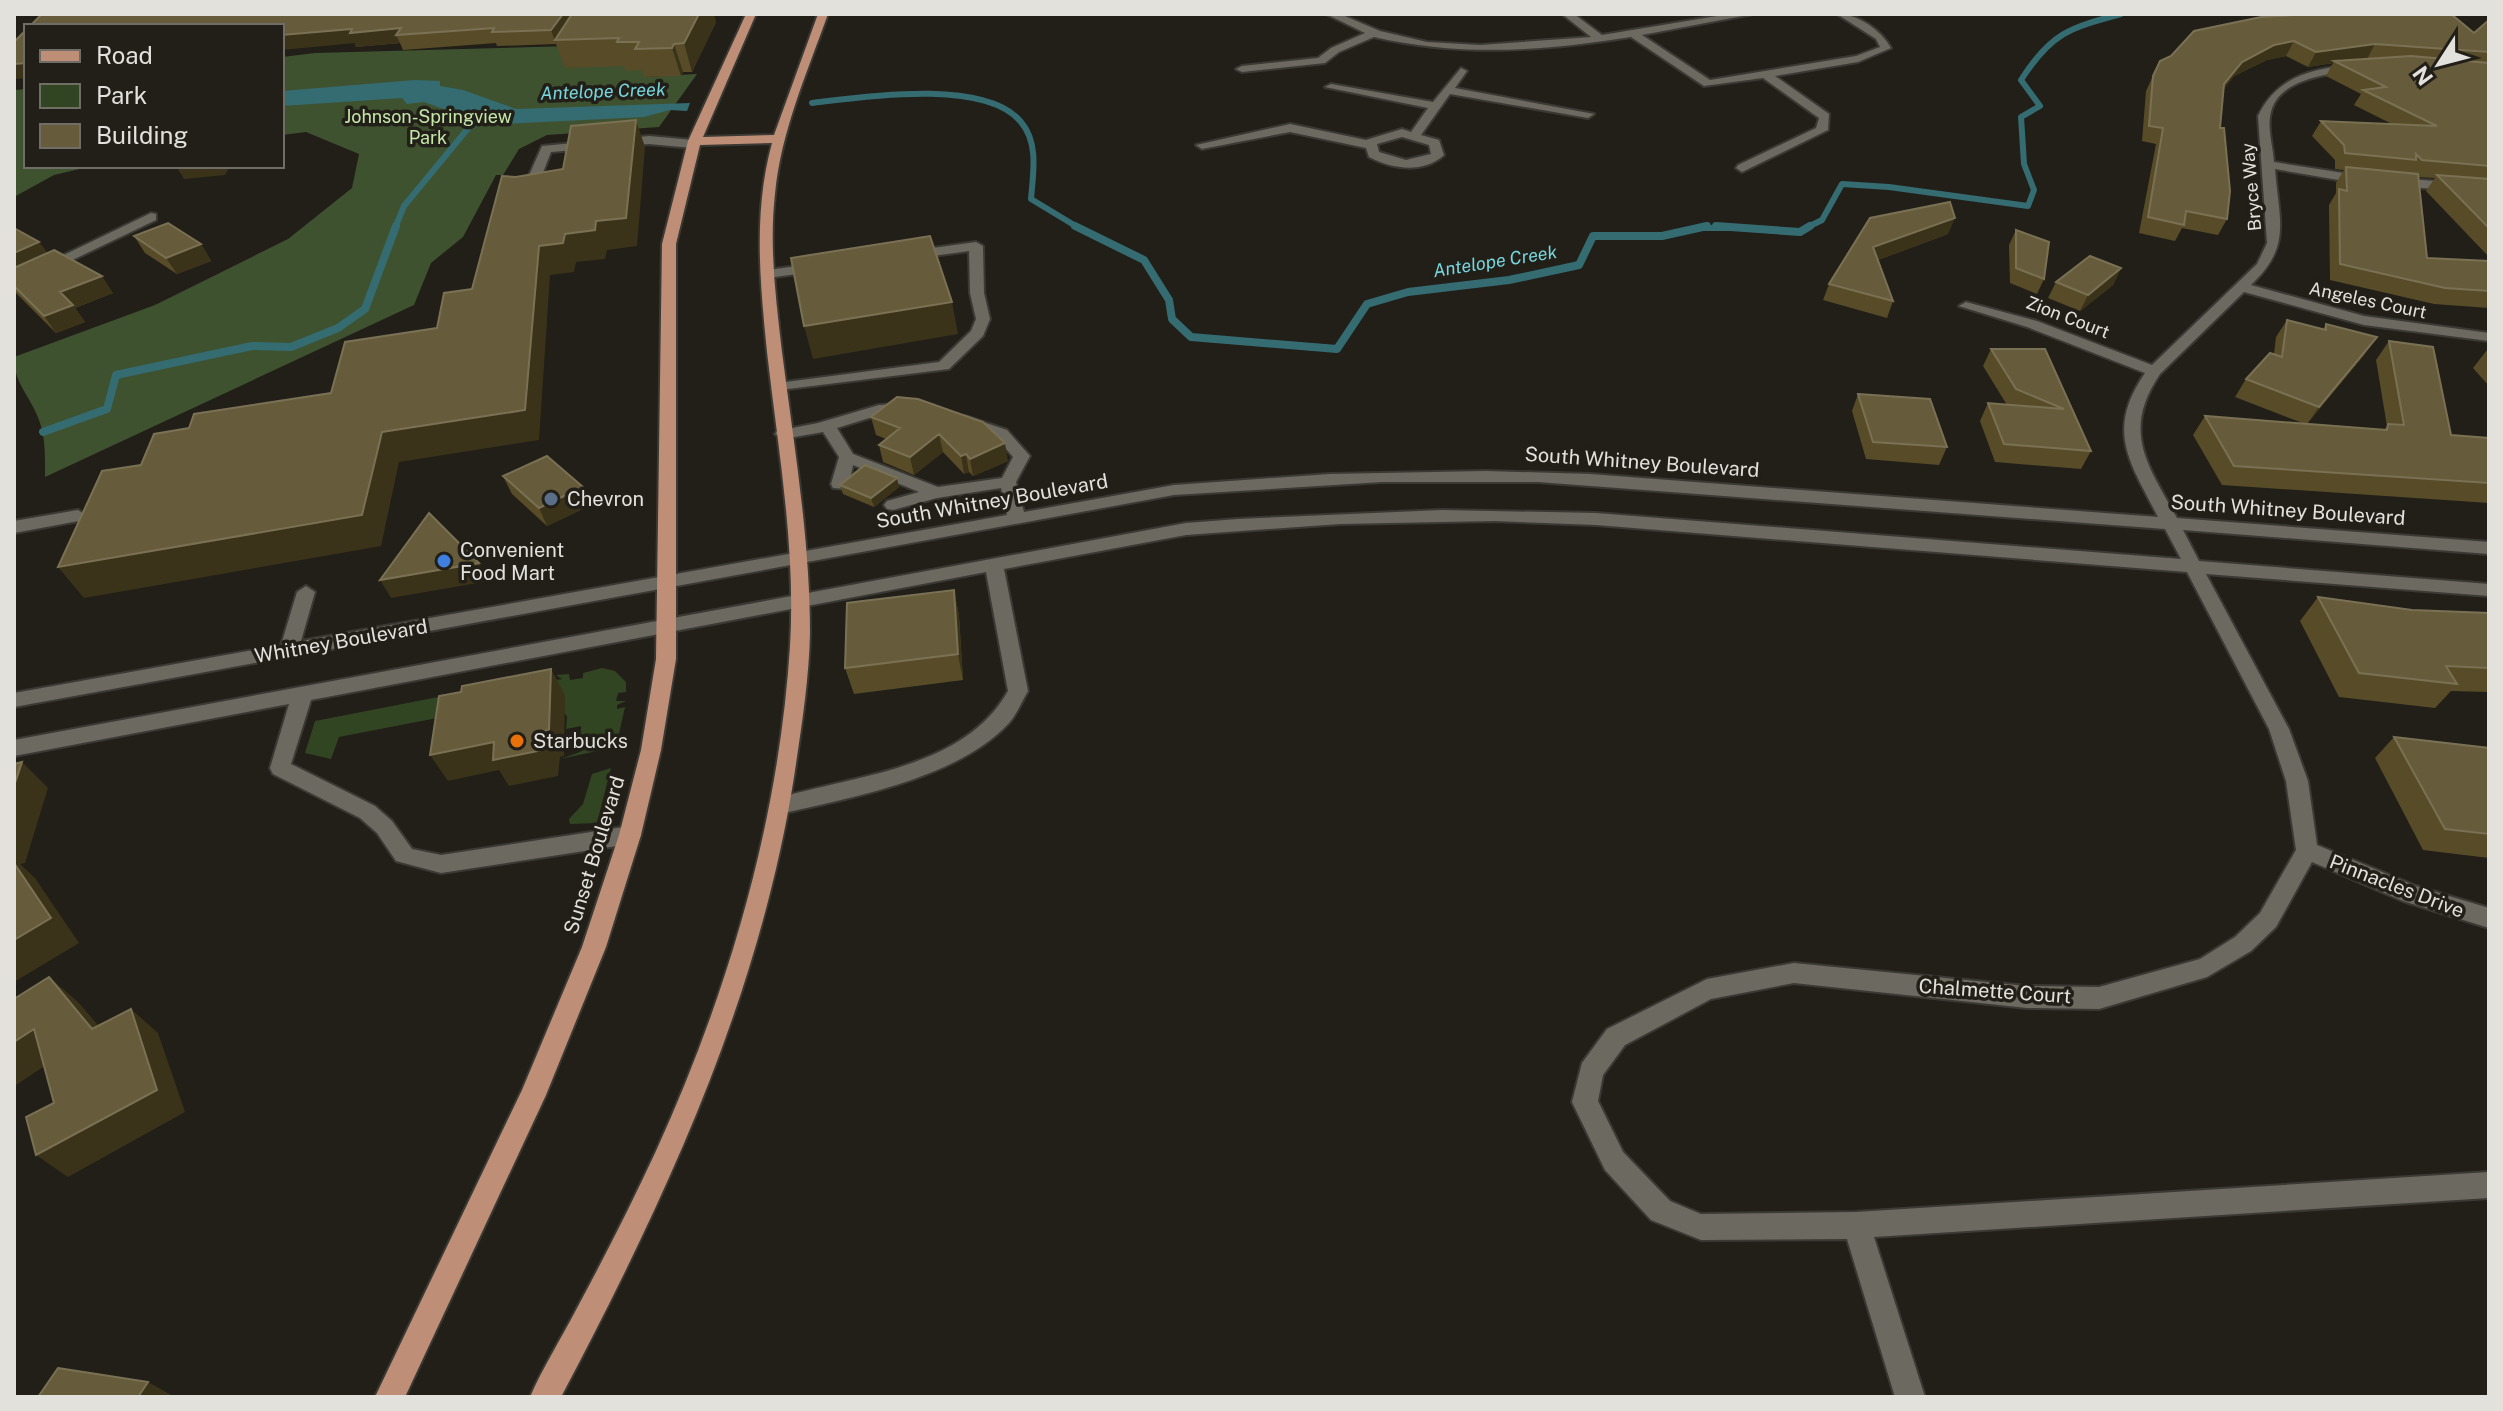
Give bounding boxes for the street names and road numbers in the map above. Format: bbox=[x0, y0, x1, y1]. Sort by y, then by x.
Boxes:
street label: Bryce Way bbox=[2237, 142, 2265, 232]
street label: Angeles Court bbox=[2307, 277, 2429, 323]
street label: Zion Court bbox=[2023, 292, 2113, 342]
street label: South Whitney Boulevard bbox=[1524, 442, 1760, 482]
street label: South Whitney Boulevard bbox=[874, 469, 1110, 533]
street label: South Whitney Boulevard bbox=[2170, 490, 2406, 530]
street label: Whitney Boulevard bbox=[253, 614, 429, 668]
street label: Sunset Boulevard bbox=[559, 773, 629, 937]
street label: Pinnacles Drive bbox=[2326, 849, 2468, 923]
street label: Chalmette Court bbox=[1918, 974, 2072, 1008]

